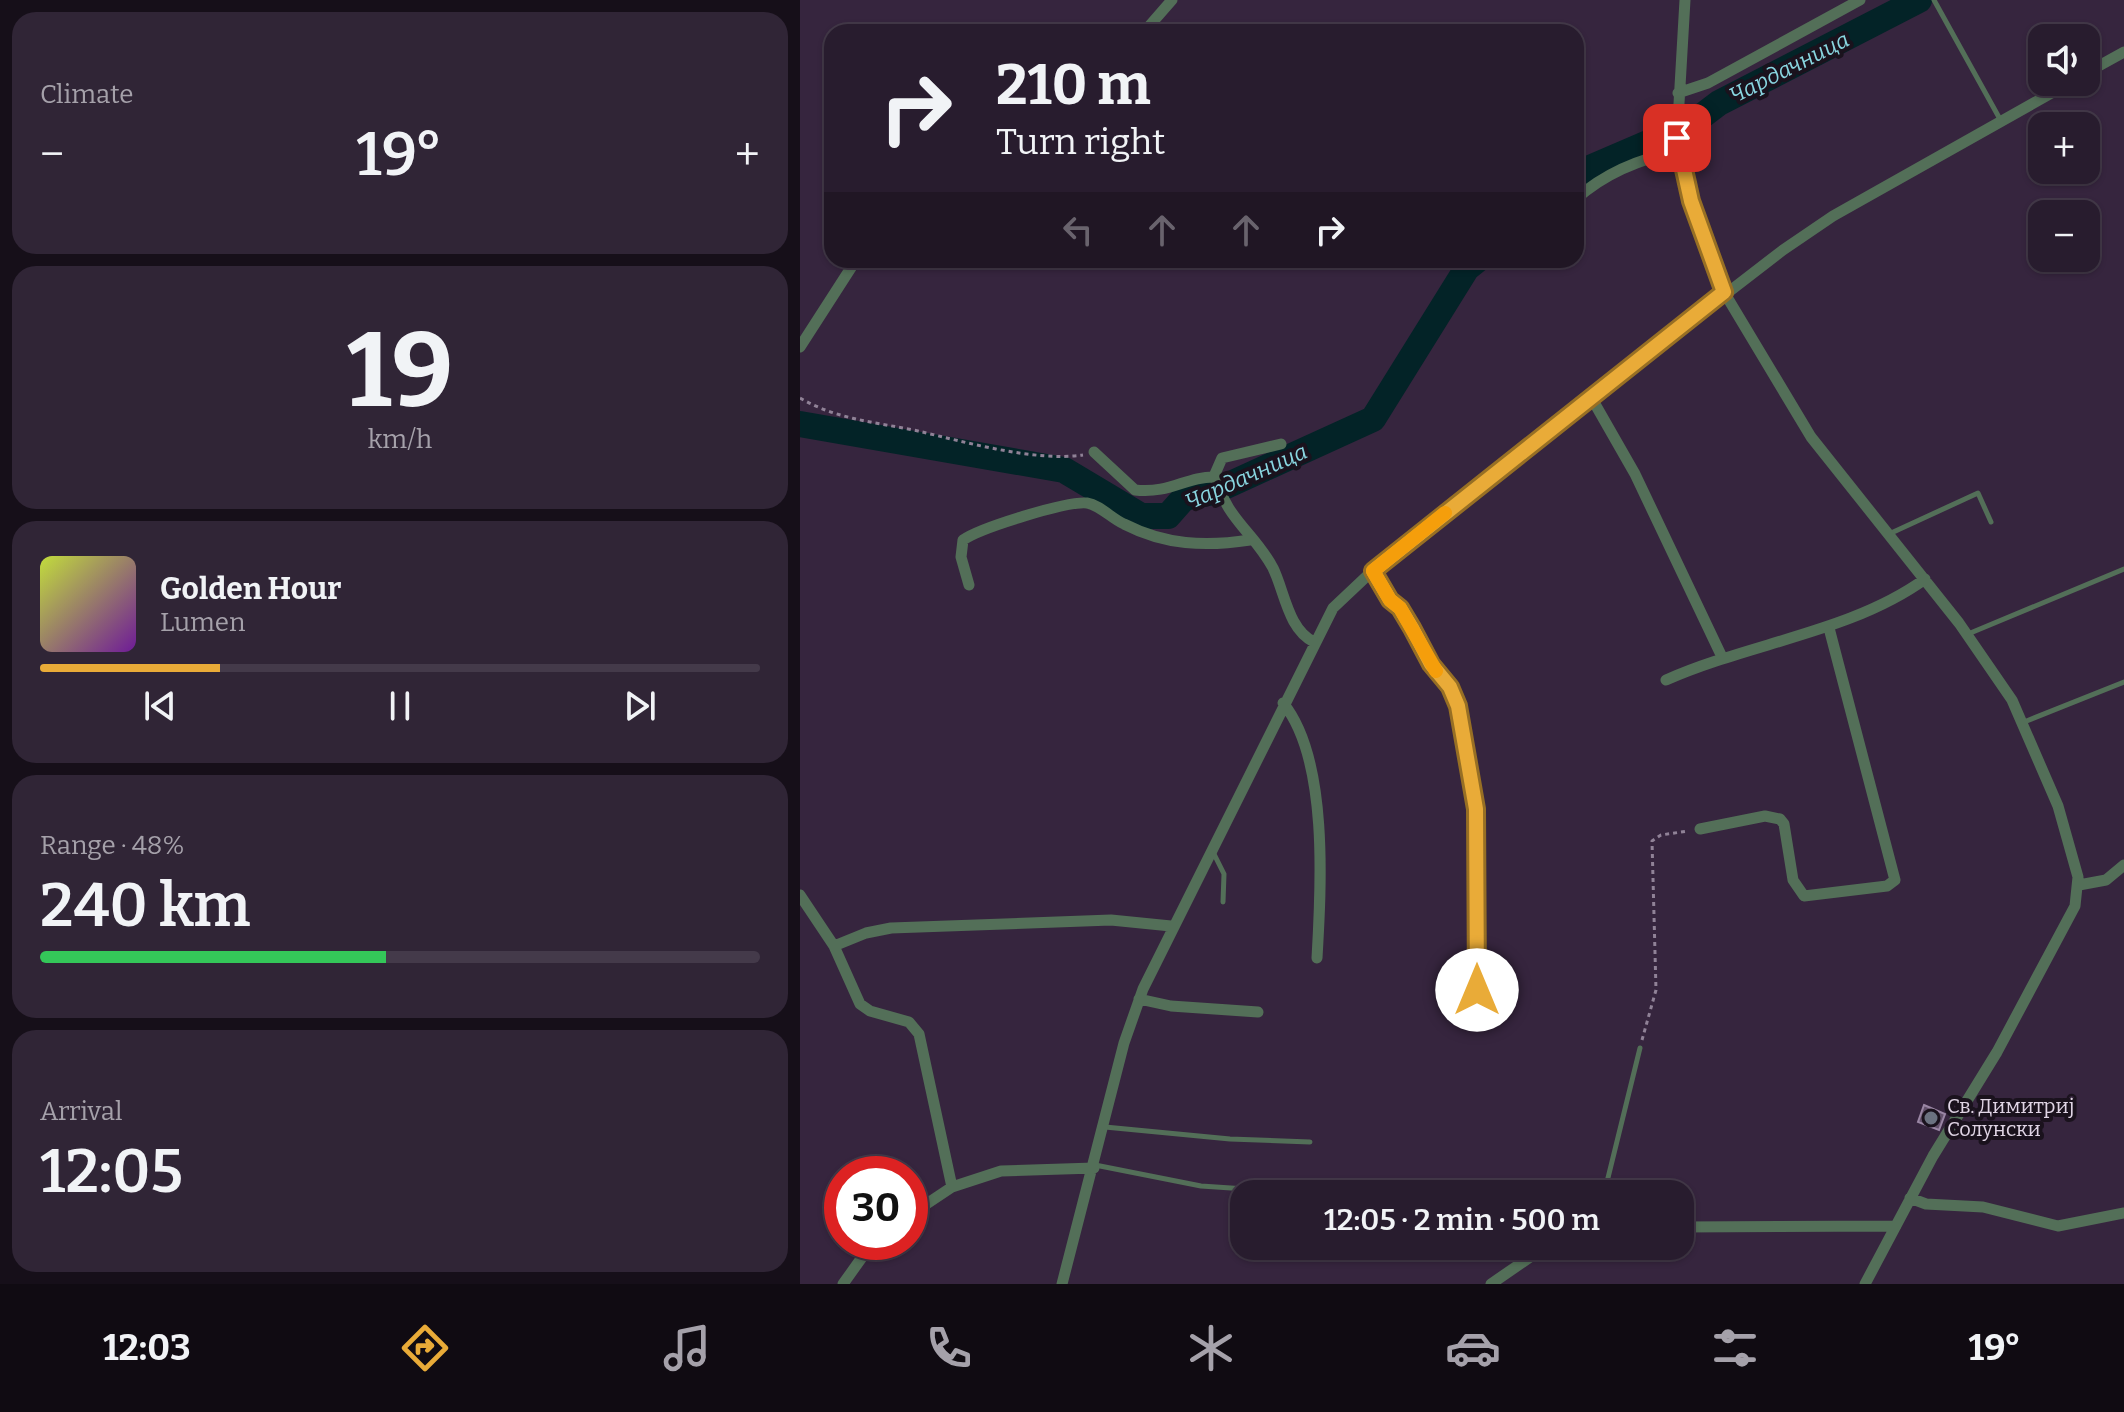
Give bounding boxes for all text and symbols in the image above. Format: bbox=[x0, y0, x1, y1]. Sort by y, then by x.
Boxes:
map controls bbox=[2028, 24, 2100, 272]
button: sound bbox=[2028, 24, 2100, 96]
water label: Чардачница bbox=[1725, 26, 1854, 109]
text: 210 m bbox=[996, 52, 1151, 119]
icon: right bbox=[864, 56, 968, 160]
text: Climate bbox=[40, 79, 134, 110]
pin bbox=[1643, 104, 1711, 172]
button: + bbox=[2028, 112, 2100, 184]
icon: arrive bbox=[1655, 116, 1699, 160]
text: 19° bbox=[356, 119, 443, 191]
text: Turn right bbox=[996, 120, 1165, 164]
text: − bbox=[40, 128, 64, 181]
text: + bbox=[735, 128, 760, 181]
button: − bbox=[2028, 200, 2100, 272]
icon: left bbox=[1056, 208, 1100, 252]
icon: ahead bbox=[1140, 208, 1184, 252]
icon: ahead bbox=[1224, 208, 1268, 252]
icon: right bbox=[1308, 208, 1352, 252]
text: 19 bbox=[347, 309, 453, 434]
text: km/h bbox=[368, 424, 432, 455]
water label: Чардачница bbox=[1181, 438, 1311, 515]
text: Golden Hour bbox=[160, 571, 341, 607]
text: Lumen bbox=[160, 607, 246, 638]
icon: previous bbox=[138, 684, 182, 728]
icon: pause bbox=[378, 684, 422, 728]
icon: next bbox=[618, 684, 662, 728]
text: Range · 48% bbox=[40, 830, 184, 861]
text: 240 km bbox=[40, 870, 250, 942]
position arrow bbox=[1435, 948, 1519, 1032]
place label: Св. Димитриј Солунски bbox=[1947, 1094, 2074, 1141]
text: Arrival bbox=[40, 1096, 122, 1127]
marker: Св. Димитриј Солунски bbox=[1922, 1109, 1940, 1127]
text: 12:05 bbox=[40, 1136, 183, 1208]
speed limit sign: 30 bbox=[824, 1156, 928, 1260]
text: 12:05 · 2 min · 500 m bbox=[1324, 1202, 1600, 1238]
icon: directions bbox=[397, 1320, 453, 1376]
icon: music bbox=[659, 1320, 715, 1376]
icon: phone bbox=[921, 1320, 977, 1376]
icon: climate bbox=[1183, 1320, 1239, 1376]
icon: car bbox=[1445, 1320, 1501, 1376]
icon: filters bbox=[1707, 1320, 1763, 1376]
text: 12:03 bbox=[103, 1326, 191, 1370]
text: 19° bbox=[1969, 1326, 2021, 1370]

